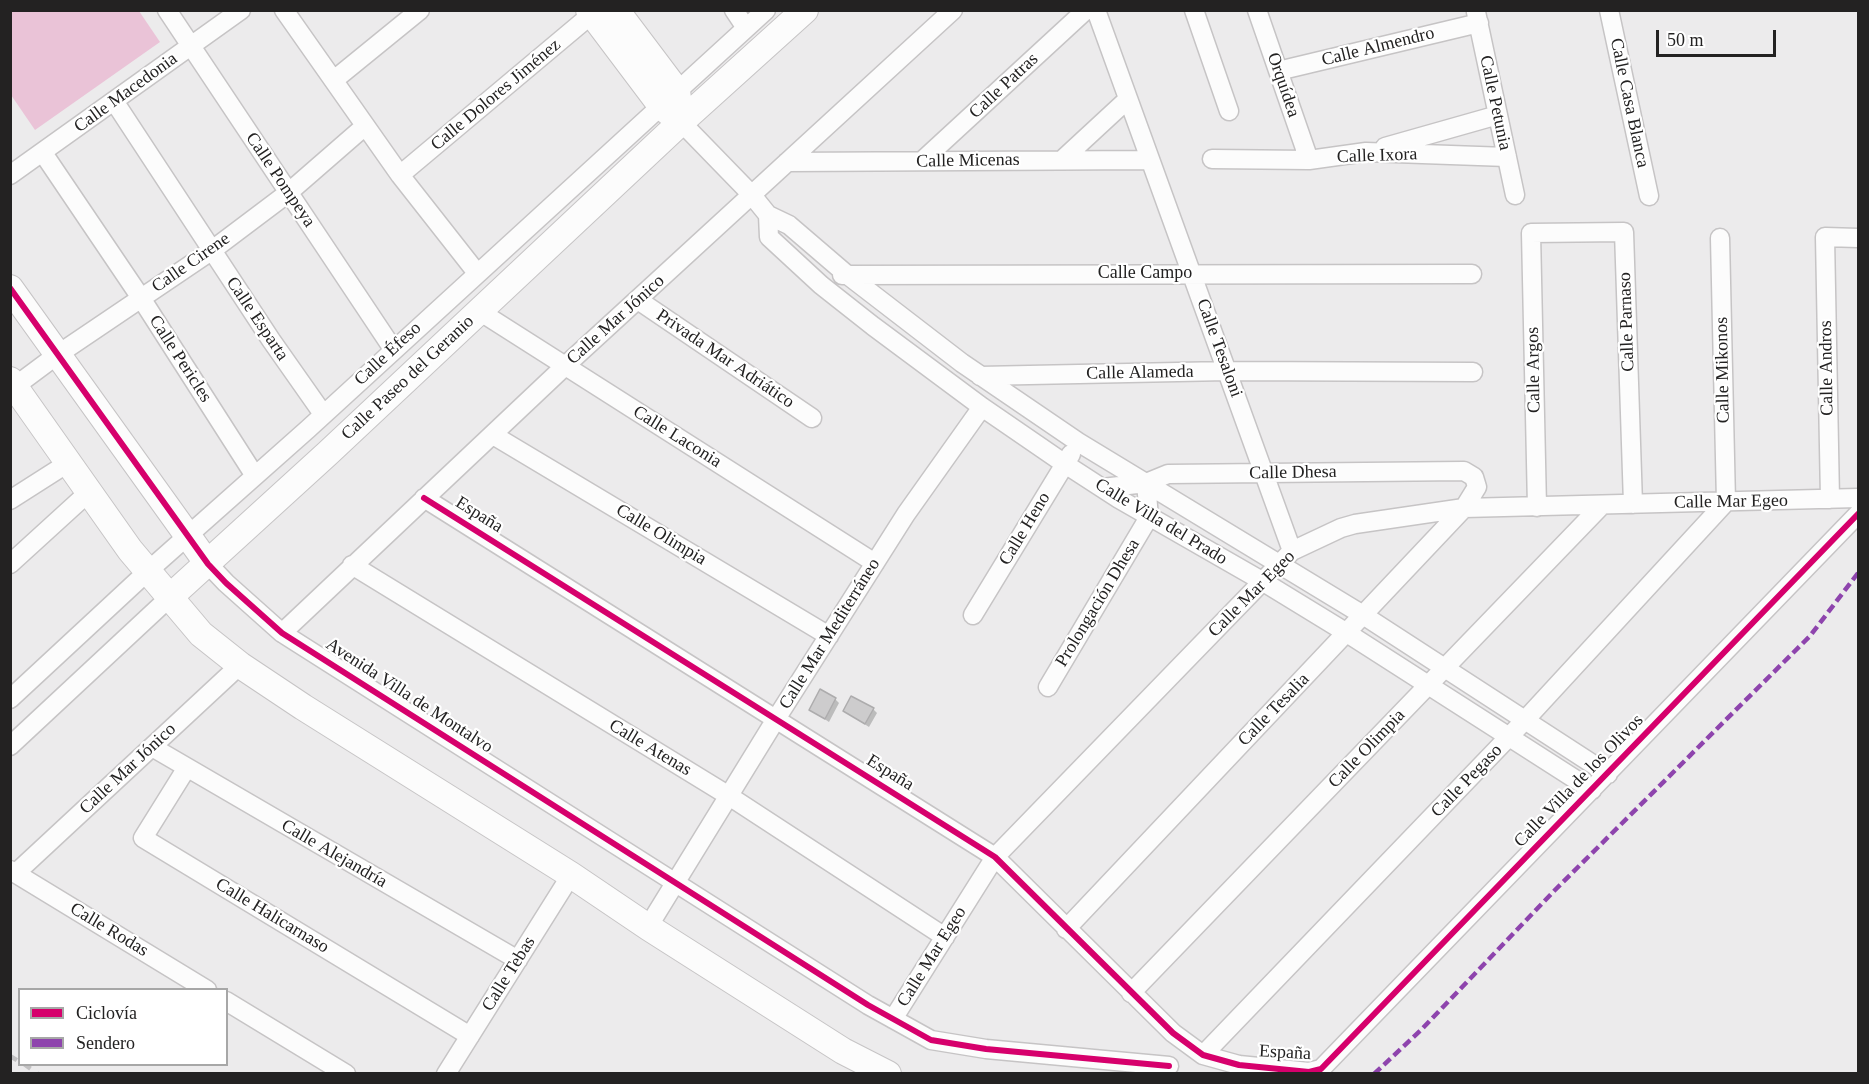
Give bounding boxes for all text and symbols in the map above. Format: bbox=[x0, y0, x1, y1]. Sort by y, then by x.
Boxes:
scale bar bbox=[1659, 18, 1779, 56]
street label: Calle Almendro bbox=[1319, 23, 1437, 71]
text: 50 m bbox=[1667, 30, 1704, 50]
street label: Calle Dolores Jiménez bbox=[427, 34, 565, 156]
street label: Calle Casa Blanca bbox=[1605, 36, 1653, 170]
street label: Calle Macedonia bbox=[70, 48, 182, 138]
street label: Calle Patras bbox=[965, 49, 1043, 123]
street label: Orquídea bbox=[1262, 50, 1304, 120]
street label: Calle Petunia bbox=[1474, 54, 1516, 152]
street label: Calle Pompeya bbox=[240, 129, 320, 231]
street label: Calle Ixora bbox=[1336, 144, 1418, 168]
street label: Calle Micenas bbox=[916, 149, 1020, 173]
street label: Calle Cirene bbox=[148, 228, 234, 298]
street label: Calle Campo bbox=[1098, 262, 1192, 284]
street label: Calle Mar Jónico bbox=[563, 270, 669, 370]
street label: Calle Parnaso bbox=[1614, 272, 1640, 372]
street label: Calle Esparta bbox=[221, 273, 293, 365]
street label: Calle Tesaloni bbox=[1191, 296, 1247, 400]
street label: Privada Mar Adriático bbox=[652, 305, 798, 413]
street label: Calle Pericles bbox=[144, 311, 216, 407]
street label: Calle Paseo del Geranio bbox=[337, 311, 479, 445]
street label: Calle Mikonos bbox=[1711, 317, 1735, 423]
street label: Calle Éfeso bbox=[350, 318, 426, 390]
street label: Calle Andros bbox=[1815, 320, 1839, 416]
street label: Calle Argos bbox=[1522, 327, 1546, 413]
street label: Calle Alameda bbox=[1086, 361, 1194, 385]
street label: Calle Laconia bbox=[629, 401, 725, 473]
street label: Calle Dhesa bbox=[1249, 461, 1337, 485]
street label: Calle Villa del Prado bbox=[1091, 474, 1231, 570]
street label: Calle Heno bbox=[995, 489, 1055, 569]
street label: Calle Mar Egeo bbox=[1674, 490, 1788, 514]
street label: España bbox=[451, 492, 507, 538]
street label: Calle Olimpia bbox=[612, 500, 710, 570]
street label: Prolongación Dhesa bbox=[1051, 535, 1145, 671]
street label: Calle Mar Egeo bbox=[1204, 546, 1300, 642]
street label: Calle Mar Mediterráneo bbox=[775, 555, 885, 713]
street label: Avenida Villa de Montalvo bbox=[321, 634, 497, 758]
street label: Calle Tesalia bbox=[1234, 669, 1314, 751]
street label: Calle Olimpia bbox=[1324, 705, 1410, 793]
street label: Calle Villa de los Olivos bbox=[1510, 710, 1648, 852]
street label: Calle Atenas bbox=[605, 715, 695, 781]
street label: Calle Mar Jónico bbox=[75, 719, 181, 819]
street label: Calle Pegaso bbox=[1427, 740, 1507, 822]
street label: España bbox=[862, 750, 918, 796]
street label: Calle Alejandría bbox=[277, 815, 391, 893]
street label: Calle Halicarnaso bbox=[211, 874, 333, 958]
street label: Calle Rodas bbox=[66, 898, 152, 962]
street label: Calle Mar Egeo bbox=[893, 903, 971, 1011]
street label: Calle Tebas bbox=[478, 933, 540, 1015]
legend bbox=[18, 988, 228, 1066]
text: Ciclovía bbox=[76, 1003, 137, 1023]
text: Sendero bbox=[76, 1033, 135, 1053]
street label: España bbox=[1258, 1041, 1312, 1065]

